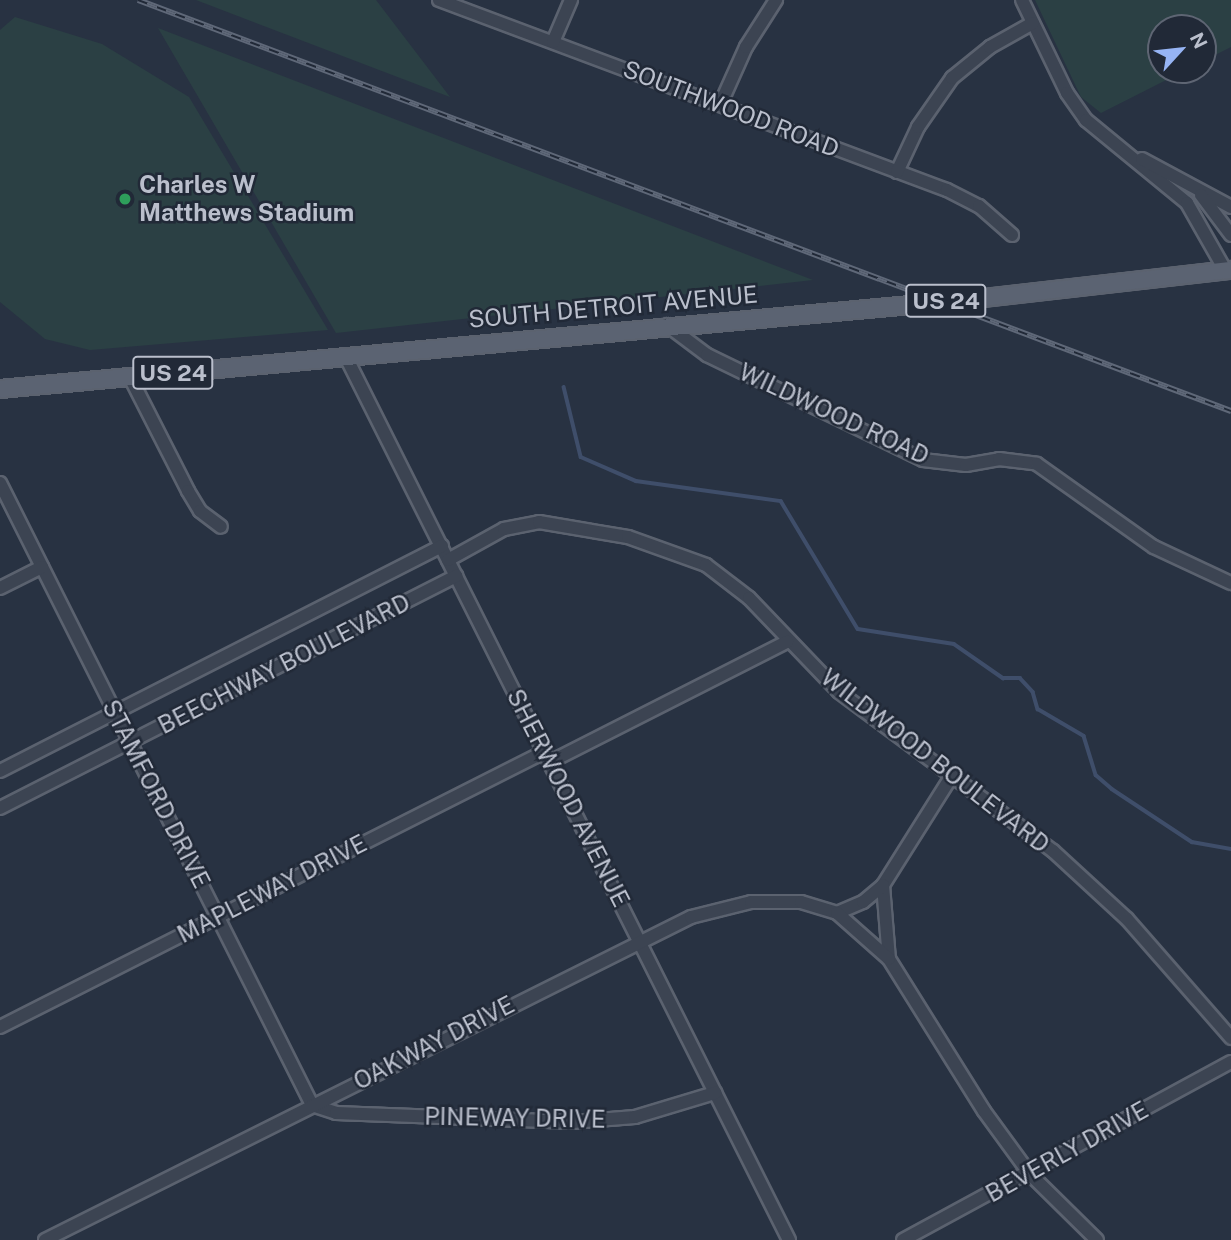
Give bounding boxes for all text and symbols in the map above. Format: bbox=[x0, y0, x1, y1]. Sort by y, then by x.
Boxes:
north arrow bbox=[1147, 14, 1217, 84]
text: N bbox=[1186, 29, 1212, 52]
street label: SOUTHWOOD ROAD bbox=[619, 55, 843, 163]
place label: Charles W Matthews Stadium bbox=[139, 171, 354, 227]
marker: Charles W Matthews Stadium bbox=[117, 191, 133, 207]
street label: SOUTH DETROIT AVENUE bbox=[467, 280, 759, 334]
road number: US 24 bbox=[904, 282, 988, 320]
road number: US 24 bbox=[131, 354, 215, 392]
street label: WILDWOOD ROAD bbox=[734, 357, 934, 471]
street label: BEECHWAY BOULEVARD bbox=[153, 588, 415, 740]
street label: WILDWOOD BOULEVARD bbox=[815, 663, 1055, 859]
street label: SHERWOOD AVENUE bbox=[501, 684, 635, 912]
street label: STAMFORD DRIVE bbox=[96, 695, 216, 893]
street label: MAPLEWAY DRIVE bbox=[172, 829, 372, 949]
street label: OAKWAY DRIVE bbox=[349, 990, 519, 1096]
street label: BEVERLY DRIVE bbox=[981, 1095, 1153, 1209]
street label: PINEWAY DRIVE bbox=[424, 1102, 606, 1134]

